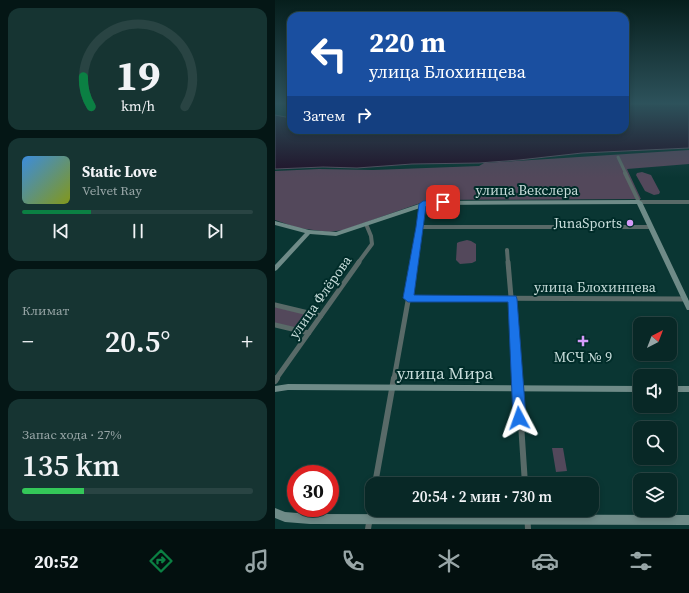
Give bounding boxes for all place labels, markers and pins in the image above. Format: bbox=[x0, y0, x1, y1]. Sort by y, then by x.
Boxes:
pin bbox=[426, 185, 460, 219]
place label: JunaSports bbox=[553, 213, 622, 233]
marker: JunaSports bbox=[625, 218, 635, 228]
marker: МСЧ № 9 bbox=[577, 335, 589, 347]
place label: МСЧ № 9 bbox=[554, 347, 612, 367]

